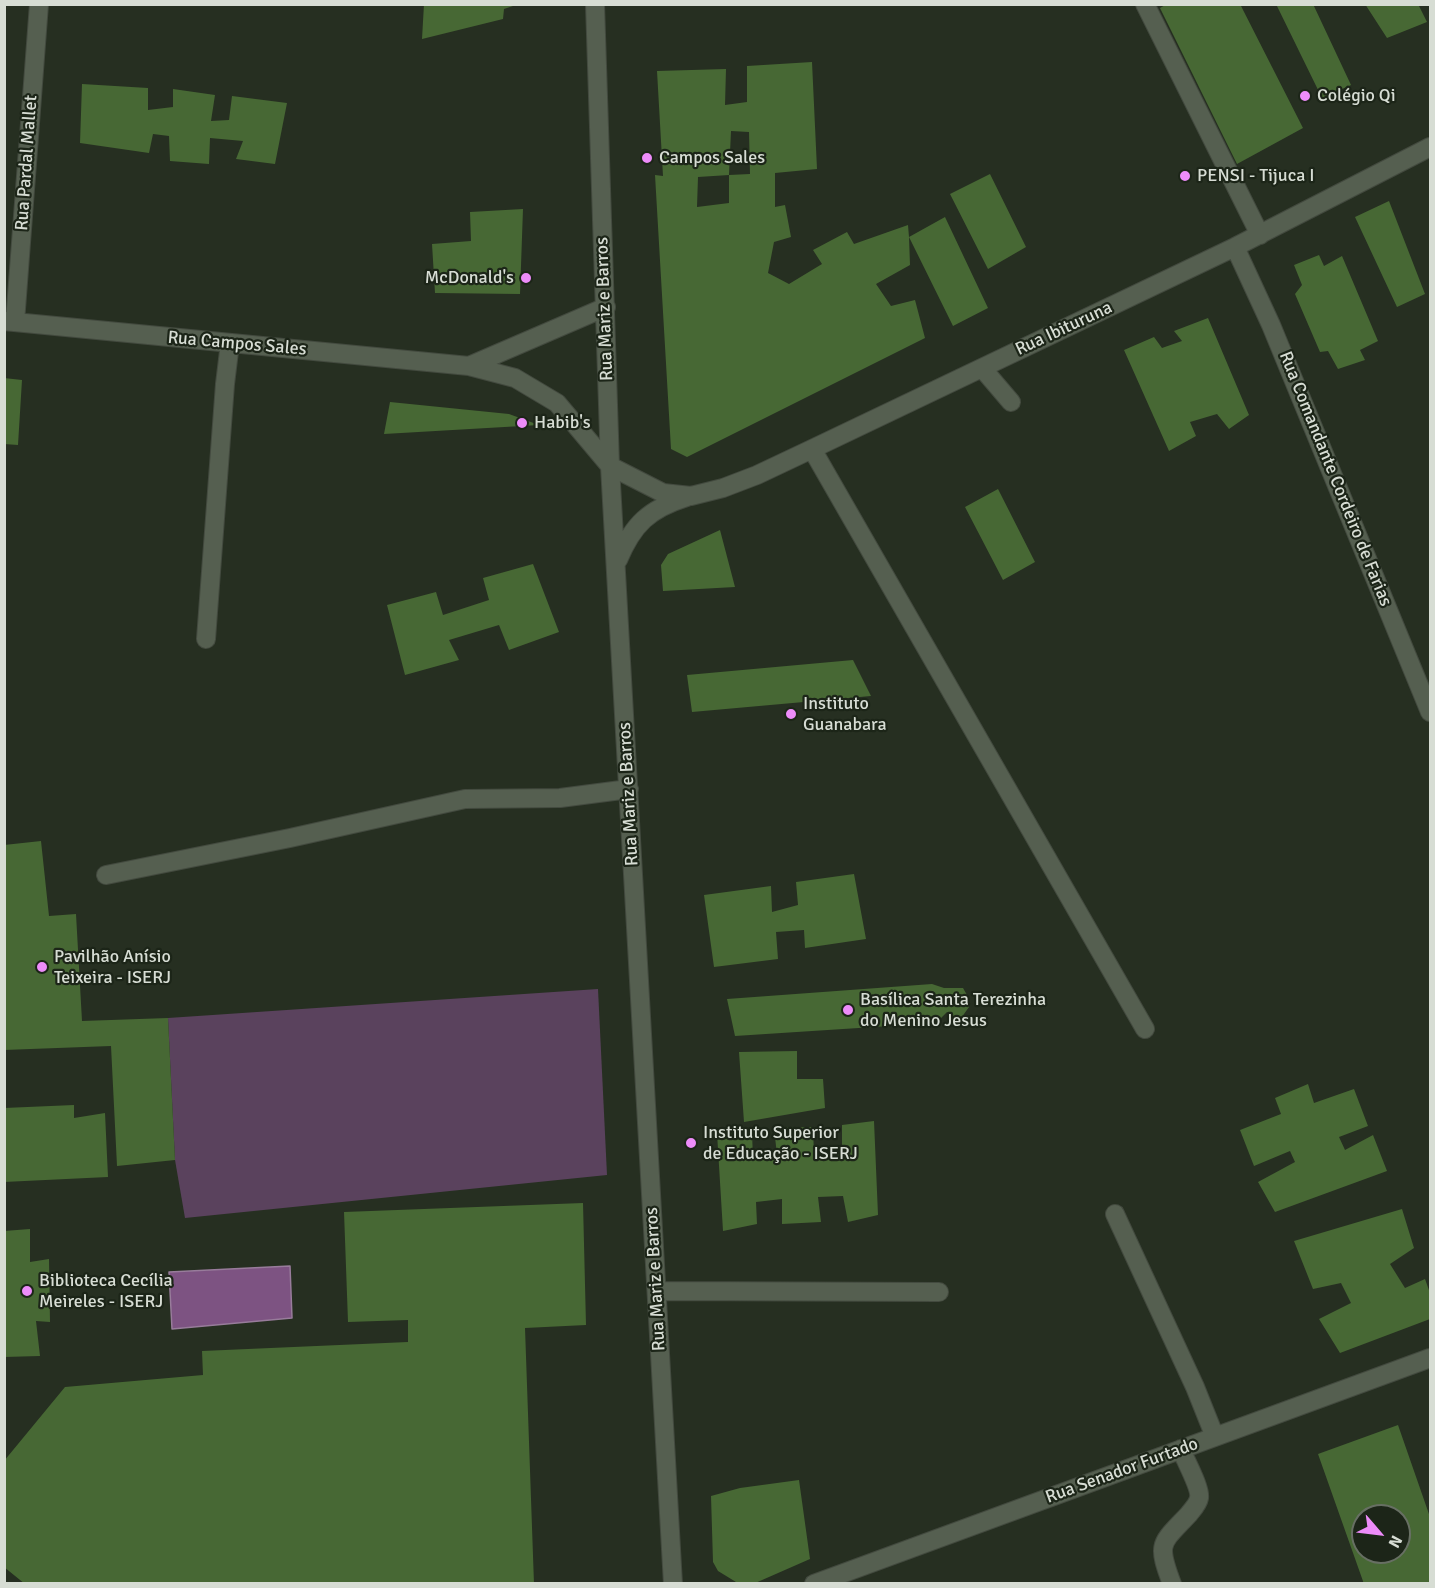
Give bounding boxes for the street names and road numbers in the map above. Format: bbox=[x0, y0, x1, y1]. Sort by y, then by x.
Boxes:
street label: Rua Pardal Mallet bbox=[11, 95, 43, 231]
street label: Rua Mariz e Barros bbox=[592, 237, 618, 381]
street label: Rua Ibituruna bbox=[1012, 297, 1116, 361]
street label: Rua Campos Sales bbox=[167, 327, 307, 361]
street label: Rua Comandante Cordeiro de Farias bbox=[1274, 348, 1396, 610]
street label: Rua Mariz e Barros bbox=[614, 722, 644, 866]
street label: Rua Mariz e Barros bbox=[641, 1207, 671, 1351]
street label: Rua Senador Furtado bbox=[1043, 1433, 1201, 1509]

